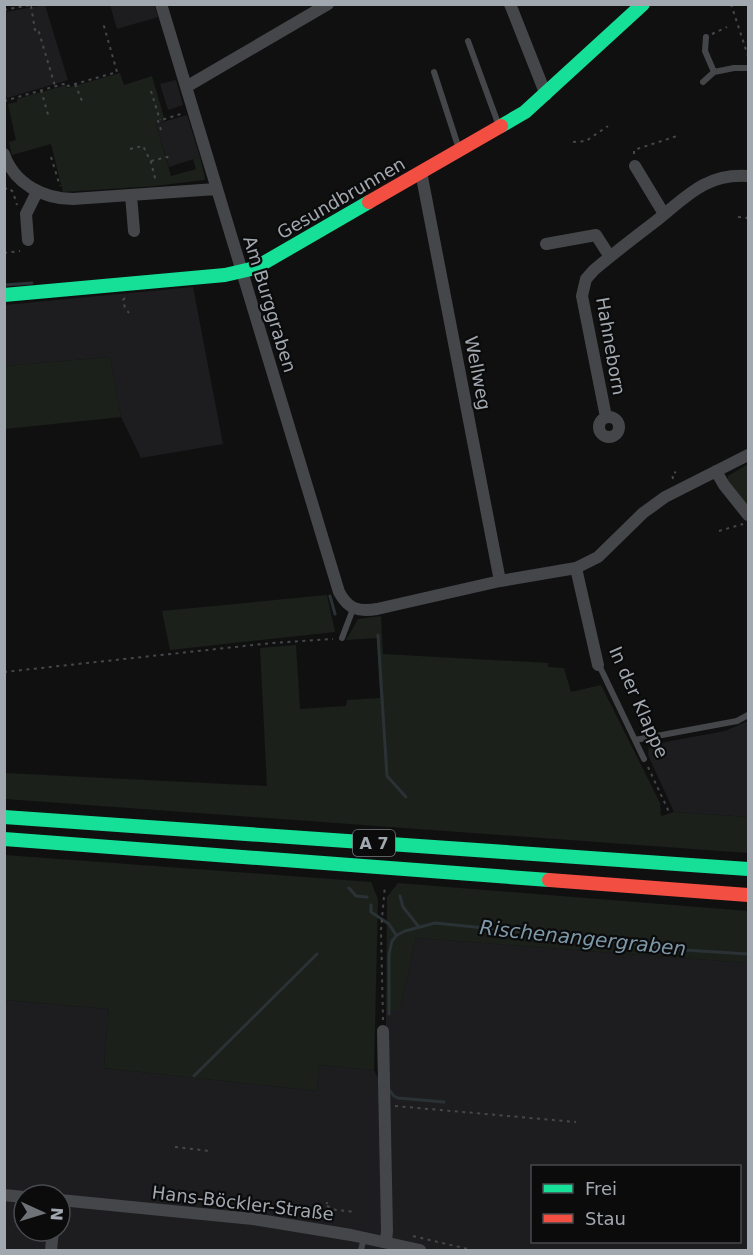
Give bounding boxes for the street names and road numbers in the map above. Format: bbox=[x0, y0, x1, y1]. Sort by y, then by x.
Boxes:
street label: Gesundbrunnen bbox=[273, 153, 409, 243]
street label: Am Burggraben bbox=[239, 233, 301, 375]
street label: Hahneborn bbox=[592, 295, 630, 397]
street label: Wellweg bbox=[461, 334, 495, 412]
street label: In der Klappe bbox=[605, 643, 673, 761]
road number: A 7 bbox=[353, 830, 395, 856]
street label: Hans-Böckler-Straße bbox=[151, 1181, 335, 1225]

